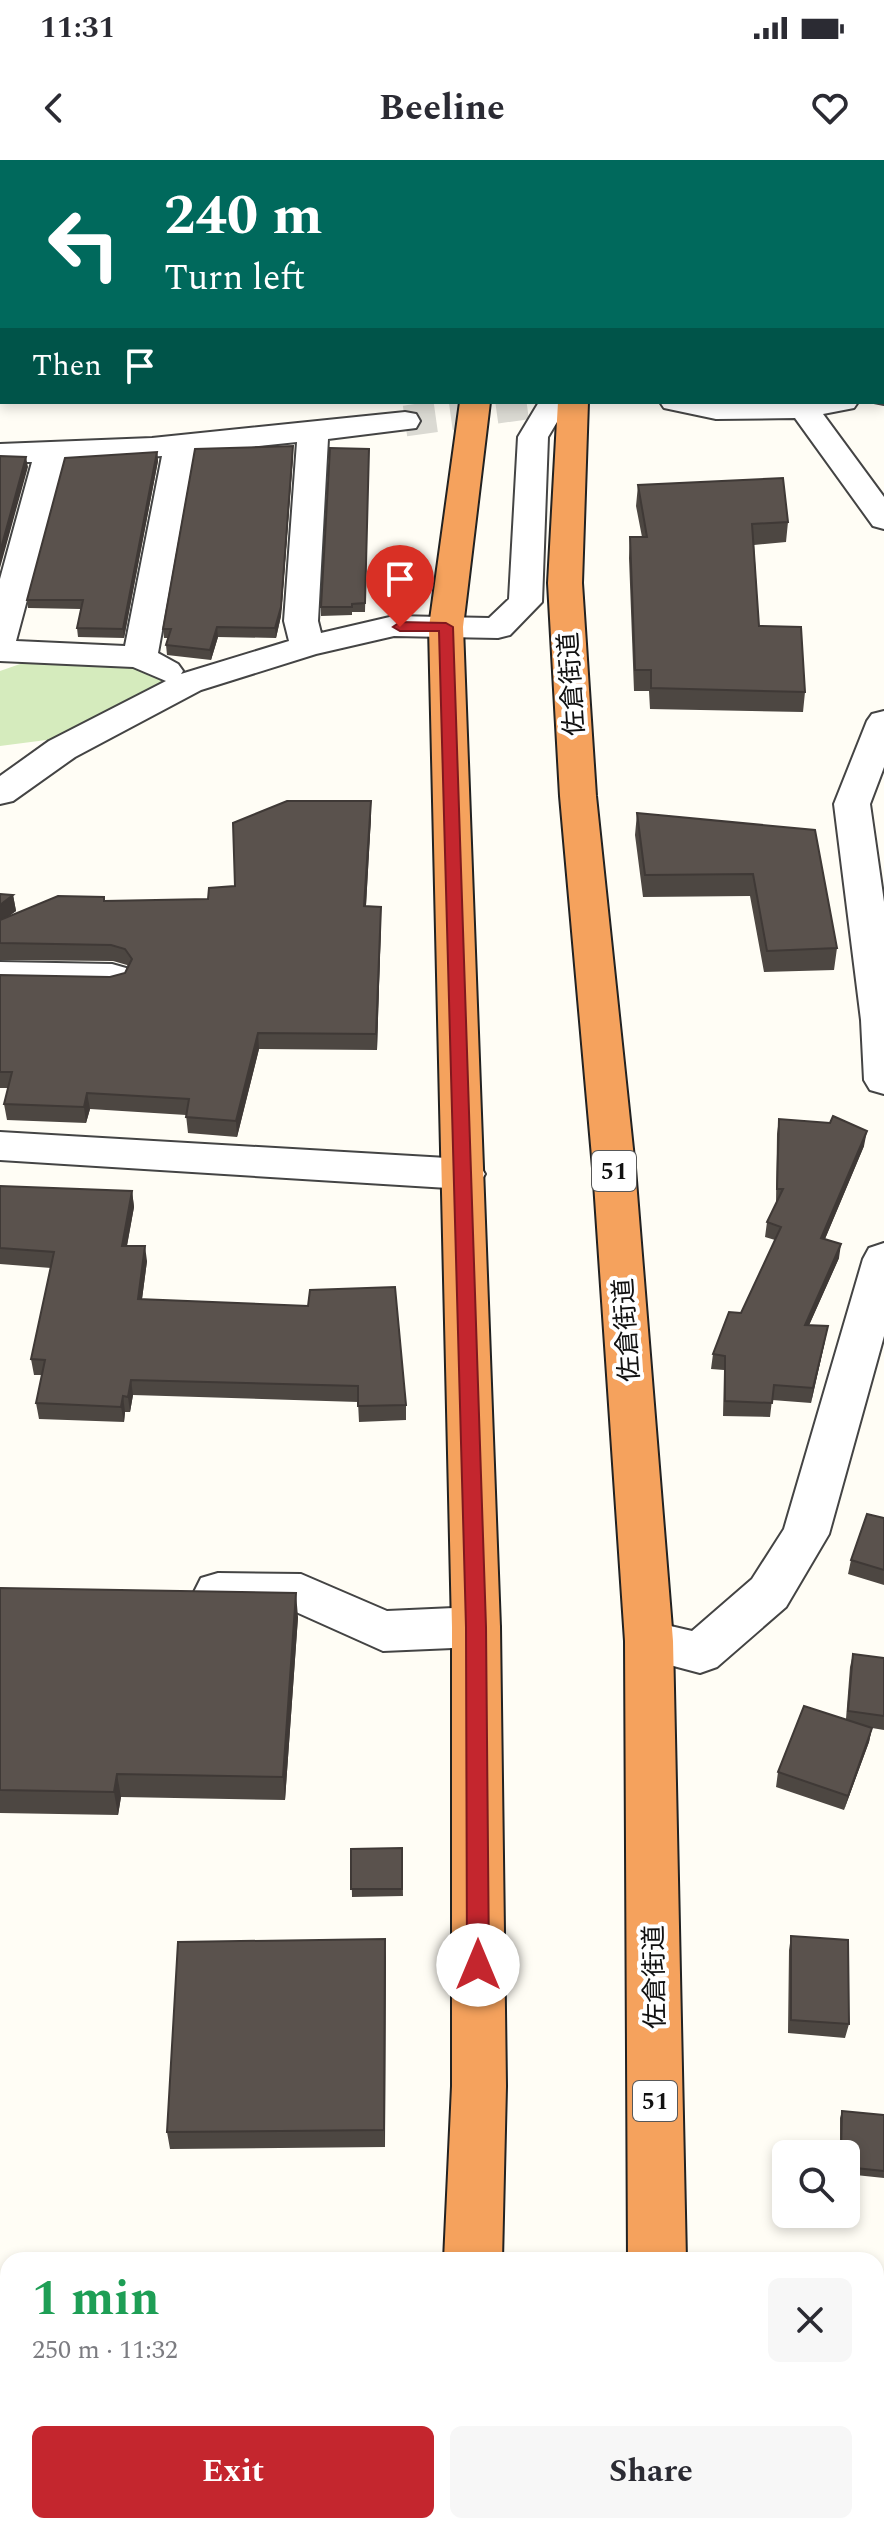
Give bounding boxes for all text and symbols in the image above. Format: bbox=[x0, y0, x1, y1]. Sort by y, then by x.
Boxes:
text: 11:31 bbox=[40, 5, 115, 51]
text: Beeline bbox=[379, 81, 505, 136]
icon: back bbox=[32, 86, 76, 130]
icon: heart bbox=[808, 86, 852, 130]
text: 240 m bbox=[164, 174, 323, 259]
icon: left bbox=[32, 192, 136, 296]
text: Turn left bbox=[164, 251, 305, 306]
text: Then bbox=[32, 343, 102, 389]
icon: arrive bbox=[118, 344, 162, 388]
pin bbox=[366, 545, 434, 627]
icon: arrive bbox=[378, 557, 422, 601]
street label: 佐倉街道 bbox=[548, 631, 596, 737]
road number: 51 bbox=[592, 1151, 636, 1191]
street label: 佐倉街道 bbox=[603, 1277, 651, 1383]
position arrow bbox=[436, 1923, 520, 2007]
street label: 佐倉街道 bbox=[634, 1925, 676, 2029]
road number: 51 bbox=[633, 2081, 677, 2121]
map controls bbox=[772, 2140, 860, 2228]
button: search bbox=[772, 2140, 860, 2228]
text: 1 min bbox=[32, 2263, 160, 2336]
button: close bbox=[768, 2278, 852, 2362]
text: 250 m · 11:32 bbox=[32, 2330, 178, 2370]
button: Exit bbox=[32, 2426, 434, 2518]
button: Share bbox=[450, 2426, 852, 2518]

